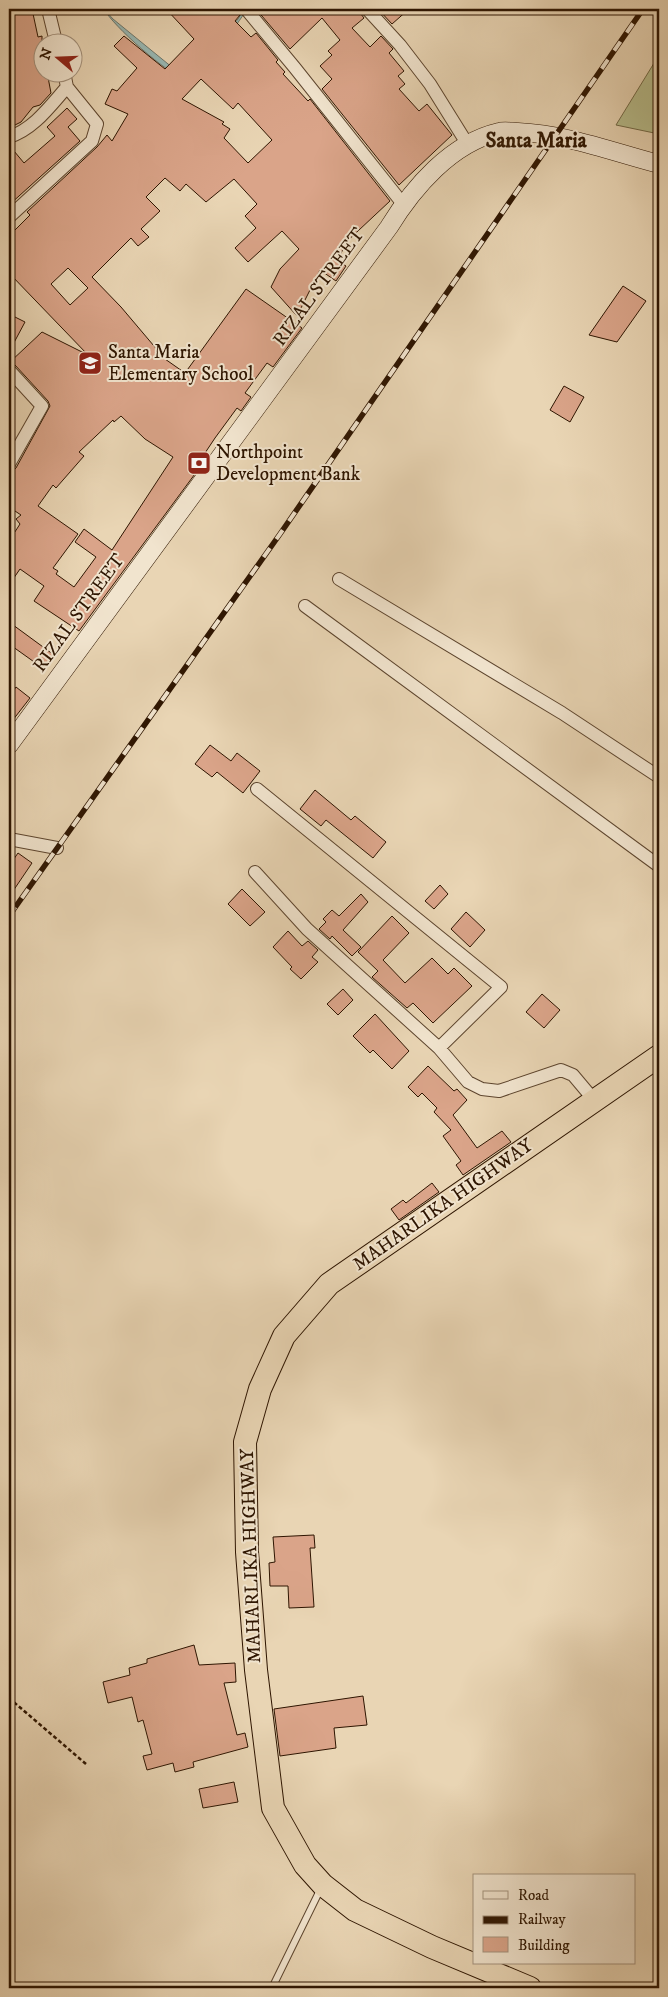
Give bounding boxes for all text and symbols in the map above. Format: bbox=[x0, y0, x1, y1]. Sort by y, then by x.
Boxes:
north arrow bbox=[32, 32, 82, 82]
text: N bbox=[36, 45, 57, 62]
district label: Santa Maria bbox=[485, 128, 588, 154]
street label: RIZAL STREET bbox=[268, 223, 370, 351]
place label: Santa Maria Elementary School bbox=[108, 341, 254, 386]
school or university icon: Santa Maria Elementary School bbox=[77, 350, 103, 376]
place label: Northpoint Development Bank bbox=[216, 441, 361, 486]
bank icon: Northpoint Development Bank bbox=[186, 450, 212, 476]
street label: RIZAL STREET bbox=[28, 549, 130, 677]
street label: MAHARLIKA HIGHWAY bbox=[349, 1133, 538, 1276]
street label: MAHARLIKA HIGHWAY bbox=[236, 1447, 266, 1664]
legend bbox=[473, 1874, 636, 1964]
text: Road bbox=[518, 1886, 550, 1905]
text: Railway bbox=[518, 1910, 566, 1929]
text: Building bbox=[518, 1936, 570, 1955]

